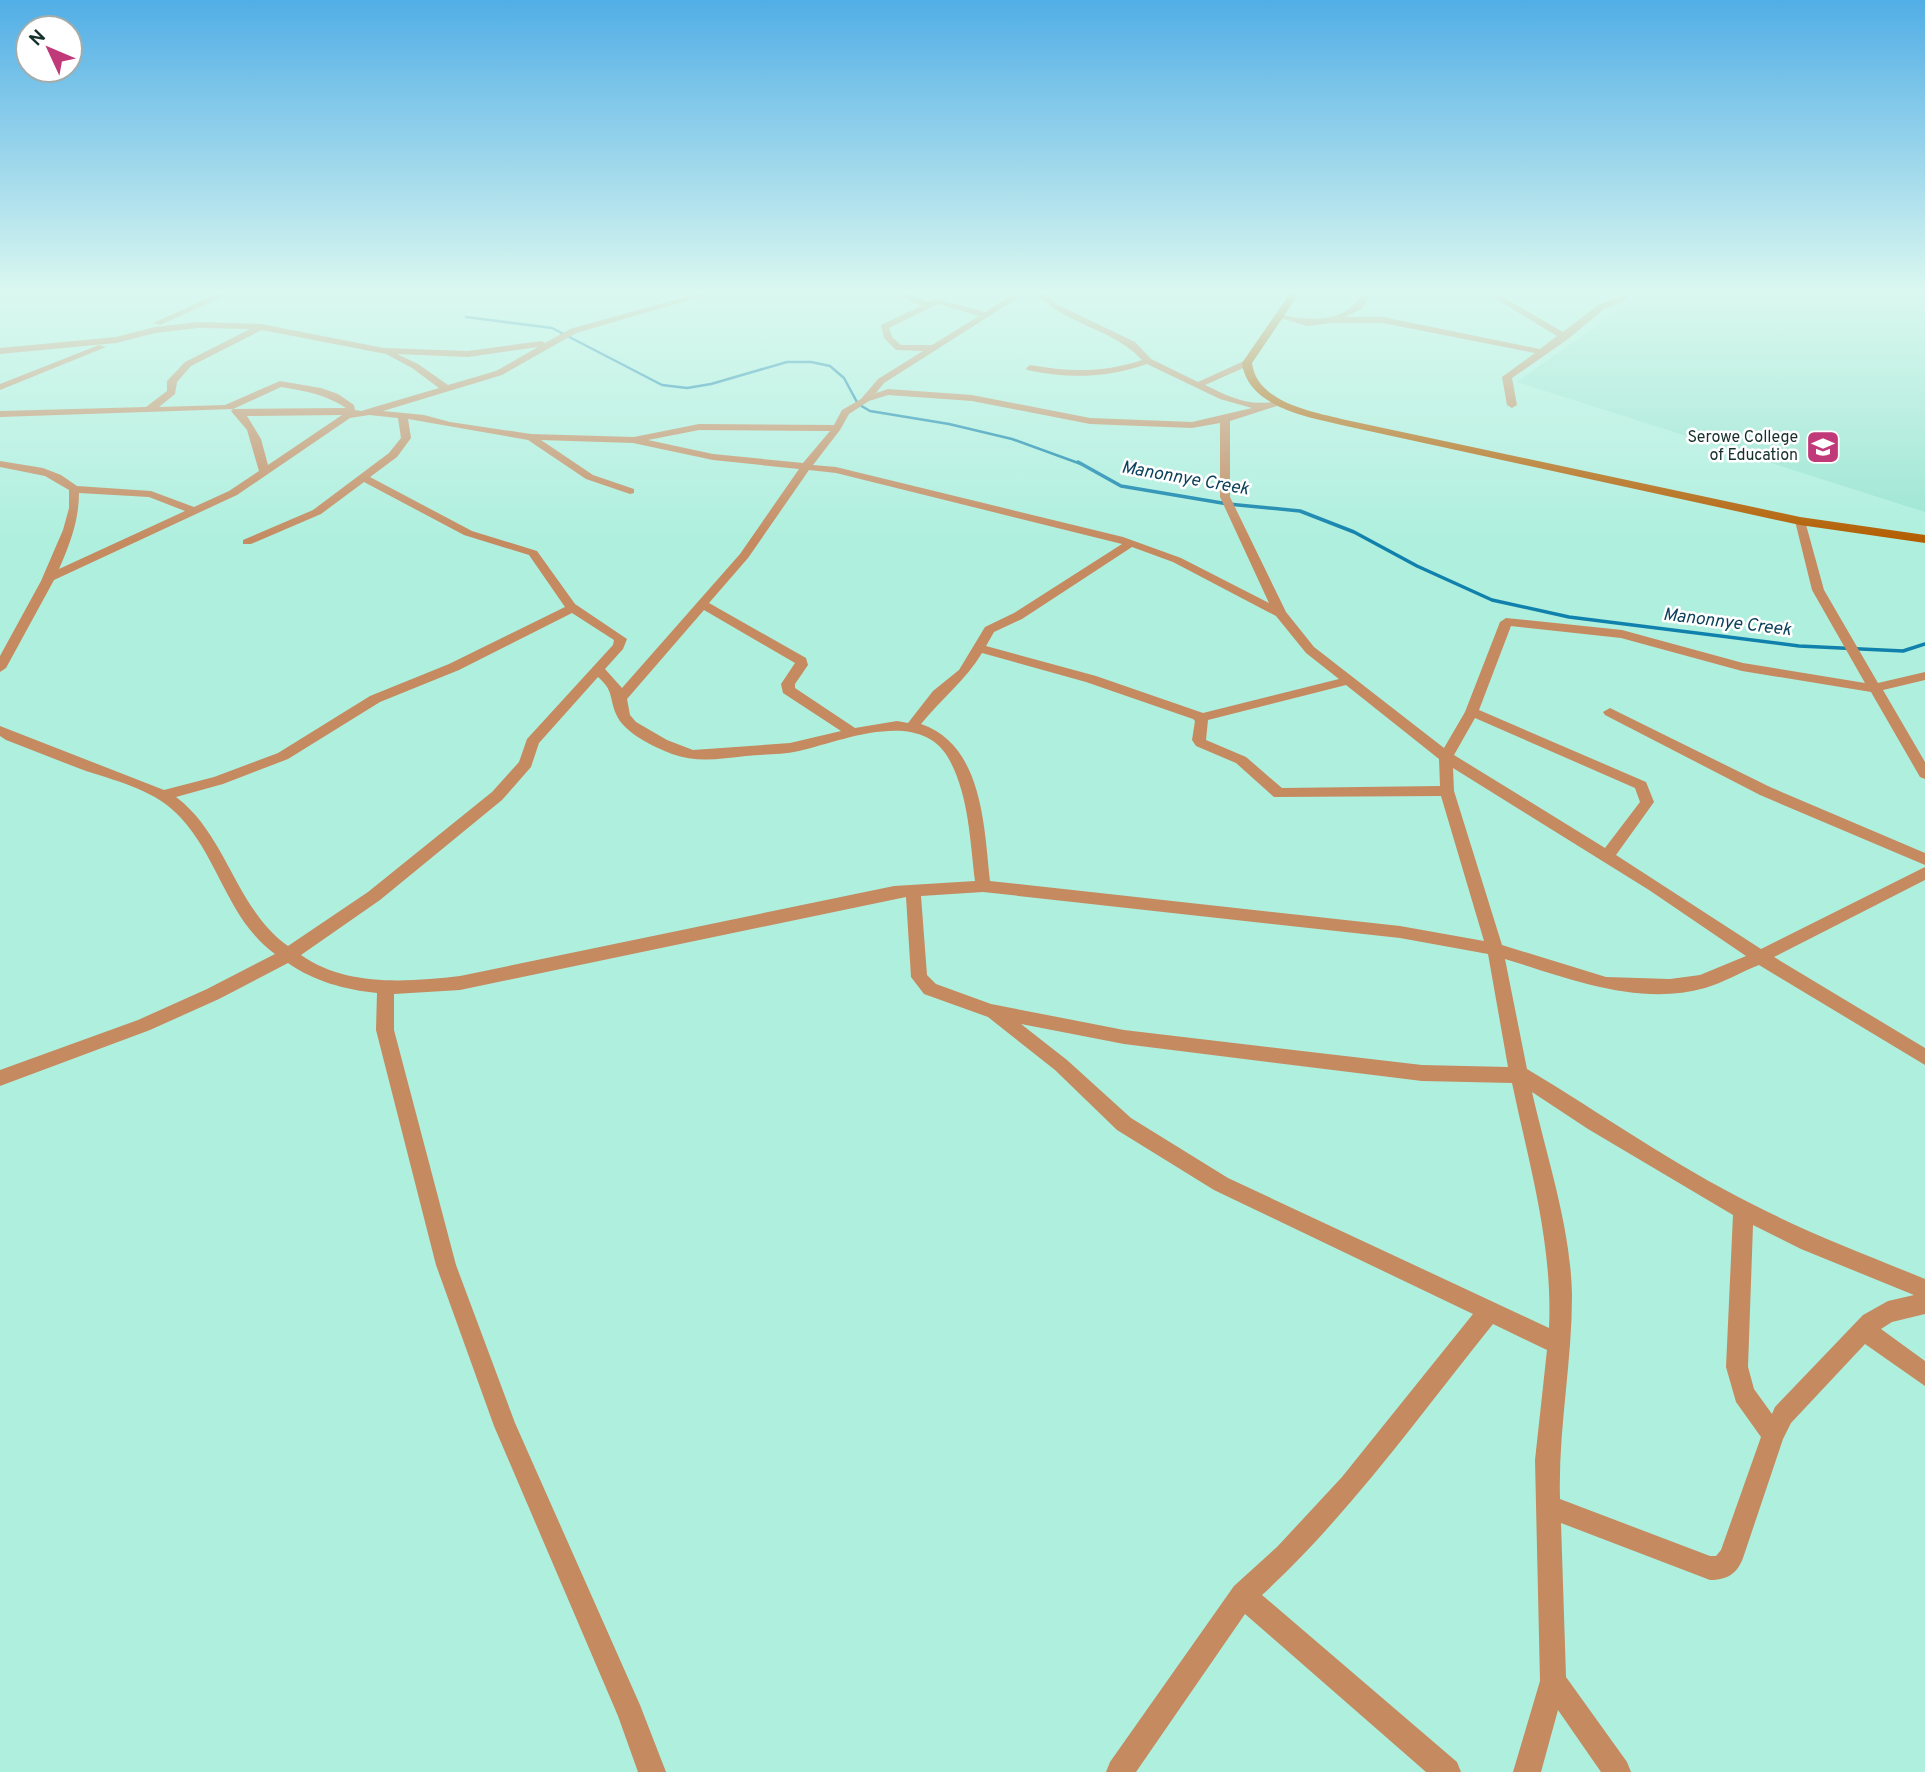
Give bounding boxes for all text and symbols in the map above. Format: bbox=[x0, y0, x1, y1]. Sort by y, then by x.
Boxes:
north arrow bbox=[14, 14, 84, 84]
text: N bbox=[25, 25, 52, 52]
place label: Serowe College of Education bbox=[1688, 428, 1798, 466]
school or university icon: Serowe College of Education bbox=[1804, 428, 1842, 466]
water label: Manonnye Creek bbox=[1119, 456, 1251, 502]
water label: Manonnye Creek bbox=[1662, 604, 1793, 642]

